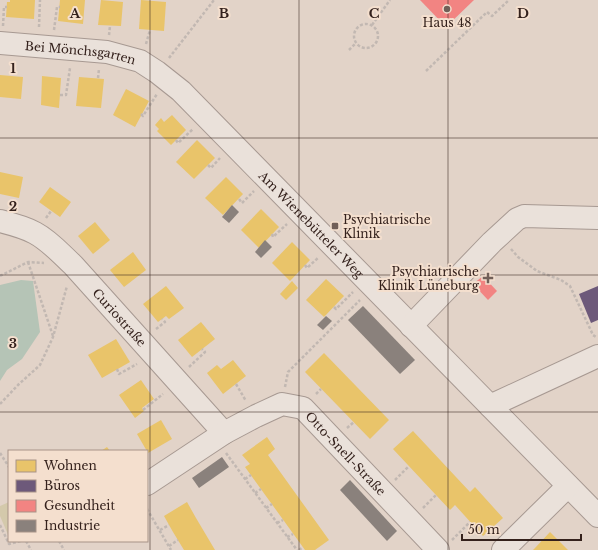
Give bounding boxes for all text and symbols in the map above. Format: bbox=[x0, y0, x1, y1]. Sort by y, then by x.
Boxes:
marker: Haus 48 bbox=[442, 4, 452, 14]
text: A bbox=[69, 5, 81, 22]
text: B bbox=[219, 5, 229, 22]
text: C bbox=[369, 5, 380, 22]
text: D bbox=[517, 5, 529, 22]
place label: Haus 48 bbox=[423, 15, 471, 30]
street label: Bei Mönchsgarten bbox=[24, 38, 138, 67]
text: 1 bbox=[10, 60, 16, 77]
street label: Am Wienebütteler Weg bbox=[255, 167, 368, 281]
text: 2 bbox=[9, 198, 17, 215]
place label: Psychiatrische Klinik bbox=[343, 212, 431, 241]
marker: Psychiatrische Klinik bbox=[330, 221, 340, 231]
place label: Psychiatrische Klinik Lüneburg bbox=[378, 264, 480, 293]
marker: Psychiatrische Klinik Lüneburg bbox=[482, 272, 494, 284]
street label: Curiostraße bbox=[90, 285, 150, 349]
text: 3 bbox=[9, 335, 17, 352]
street label: Otto-Snell-Straße bbox=[303, 408, 389, 498]
legend bbox=[8, 450, 148, 542]
text: Wohnen bbox=[43, 458, 97, 473]
text: Büros bbox=[44, 478, 80, 493]
text: Gesundheit bbox=[44, 498, 115, 513]
scale bar bbox=[462, 516, 581, 542]
text: Industrie bbox=[44, 518, 100, 533]
text: 50 m bbox=[468, 522, 500, 537]

